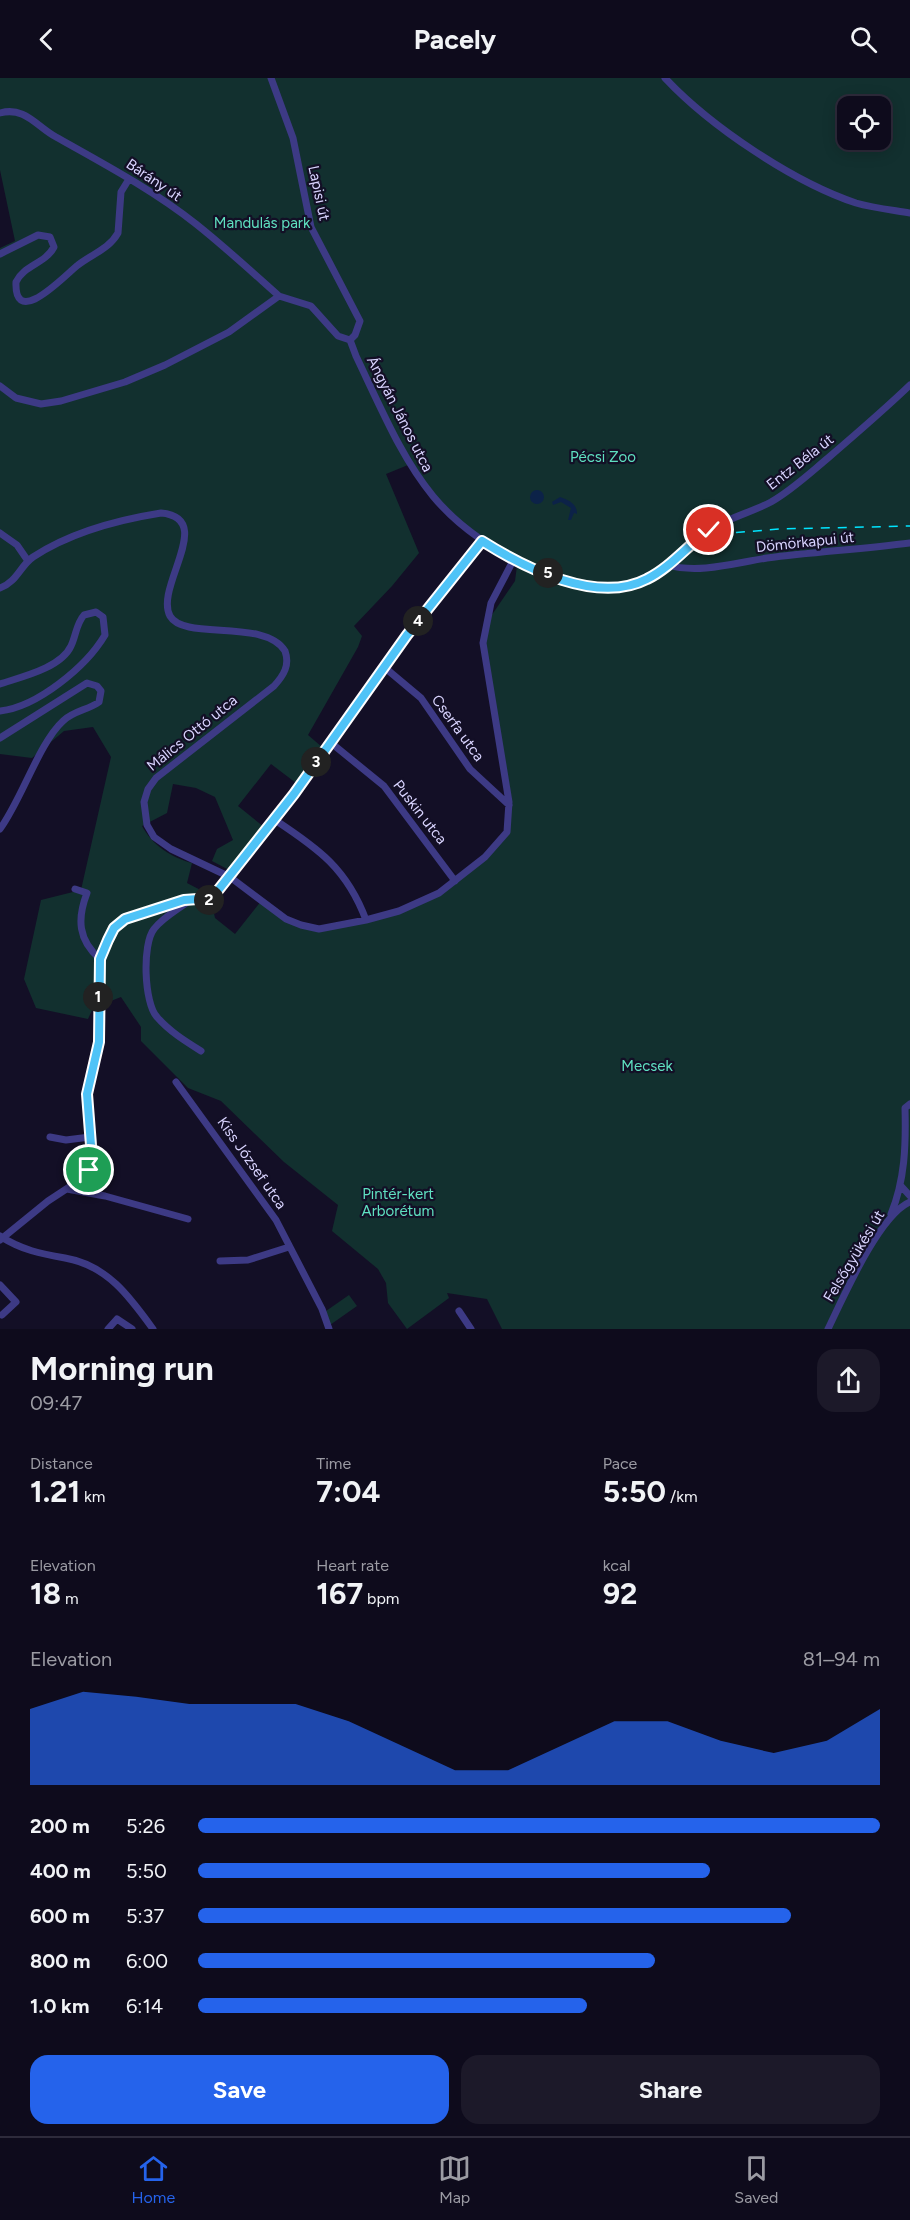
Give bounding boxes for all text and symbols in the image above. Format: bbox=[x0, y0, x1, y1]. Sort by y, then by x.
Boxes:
icon: back bbox=[30, 23, 63, 56]
text: Pacely bbox=[414, 23, 496, 56]
icon: search bbox=[847, 23, 880, 56]
map controls bbox=[837, 96, 891, 150]
button: locate bbox=[837, 96, 891, 150]
street label: Bárány út bbox=[123, 155, 186, 205]
street label: Lapisi út bbox=[304, 164, 334, 223]
park label: Mandulás park bbox=[214, 214, 311, 232]
street label: Ángyán János utca bbox=[363, 353, 437, 475]
street label: Entz Béla út bbox=[763, 430, 837, 494]
park label: Pécsi Zoo bbox=[570, 448, 636, 466]
pin bbox=[683, 504, 734, 555]
icon: check bbox=[692, 513, 725, 546]
street label: Dömörkapui út bbox=[755, 528, 855, 556]
pin: 5 bbox=[533, 558, 563, 588]
text: 5 bbox=[543, 563, 553, 582]
pin: 4 bbox=[403, 606, 433, 636]
text: 4 bbox=[413, 611, 423, 630]
street label: Málics Ottó utca bbox=[143, 691, 241, 775]
street label: Cserfa utca bbox=[428, 691, 488, 765]
pin: 3 bbox=[301, 747, 331, 777]
text: 3 bbox=[312, 752, 320, 771]
street label: Puskin utca bbox=[389, 776, 451, 848]
pin: 2 bbox=[194, 885, 224, 915]
text: 2 bbox=[204, 890, 214, 909]
pin: 1 bbox=[83, 982, 113, 1012]
text: 1 bbox=[95, 987, 101, 1006]
park label: Mecsek bbox=[621, 1057, 673, 1075]
street label: Kiss József utca bbox=[214, 1113, 290, 1213]
pin bbox=[63, 1144, 114, 1195]
icon: arrive bbox=[72, 1153, 105, 1186]
park label: Pintér-kert Arborétum bbox=[362, 1185, 434, 1220]
street label: Felsőgyükési út bbox=[820, 1207, 889, 1305]
text: Morning run bbox=[30, 1349, 214, 1388]
button: share bbox=[817, 1349, 880, 1412]
text: 09:47 bbox=[30, 1391, 82, 1415]
text: Distance bbox=[30, 1454, 93, 1473]
text: Time bbox=[316, 1454, 351, 1473]
text: Pace bbox=[603, 1454, 637, 1473]
text: 1.21 bbox=[30, 1473, 80, 1510]
text: 7:04 bbox=[316, 1473, 380, 1510]
text: 5:50 bbox=[603, 1473, 666, 1510]
text: km bbox=[80, 1487, 105, 1506]
text: /km bbox=[666, 1487, 698, 1506]
text: Elevation bbox=[30, 1556, 96, 1575]
text: Heart rate bbox=[316, 1556, 389, 1575]
text: kcal bbox=[603, 1556, 631, 1575]
text: 18 bbox=[30, 1575, 61, 1612]
text: 167 bbox=[316, 1575, 363, 1612]
text: 92 bbox=[603, 1575, 637, 1612]
text: m bbox=[61, 1589, 79, 1608]
text: bpm bbox=[363, 1589, 399, 1608]
text: Elevation bbox=[30, 1647, 112, 1671]
text: 81–94 m bbox=[803, 1647, 880, 1671]
text: 200 m bbox=[30, 1814, 90, 1838]
text: 5:26 bbox=[126, 1814, 165, 1838]
text: 400 m bbox=[30, 1859, 91, 1883]
text: 5:50 bbox=[126, 1859, 167, 1883]
text: 600 m bbox=[30, 1904, 90, 1928]
text: 5:37 bbox=[126, 1904, 164, 1928]
text: 800 m bbox=[30, 1949, 90, 1973]
text: 6:00 bbox=[126, 1949, 168, 1973]
text: 1.0 km bbox=[30, 1994, 89, 2018]
text: 6:14 bbox=[126, 1994, 163, 2018]
button: Save bbox=[30, 2055, 449, 2124]
button: Share bbox=[461, 2055, 880, 2124]
tab: Home bbox=[132, 2152, 175, 2207]
tab: Map bbox=[438, 2152, 471, 2207]
tab: Saved bbox=[734, 2152, 778, 2207]

